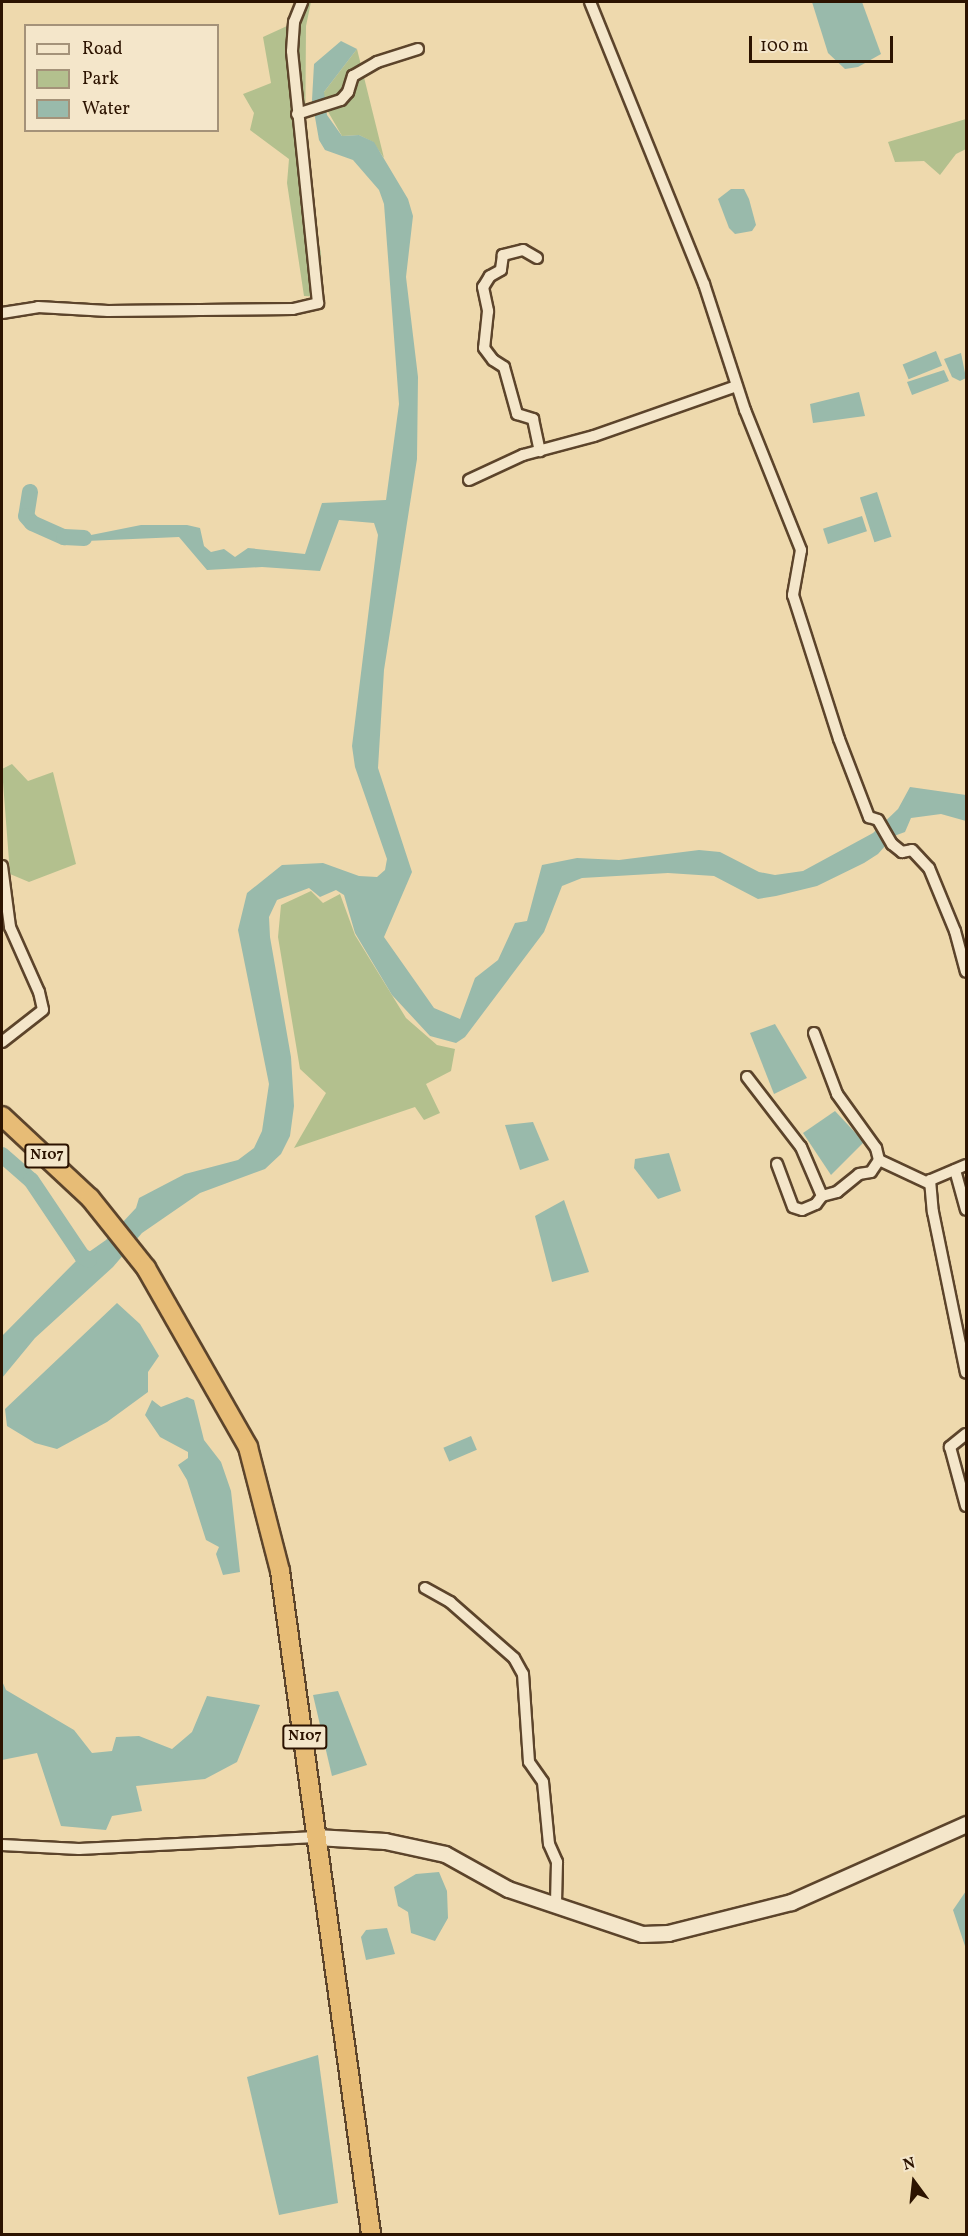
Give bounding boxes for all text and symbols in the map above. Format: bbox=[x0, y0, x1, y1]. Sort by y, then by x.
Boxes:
legend bbox=[24, 24, 219, 132]
scale bar bbox=[752, 24, 896, 62]
text: 100 m bbox=[760, 34, 809, 59]
text: Road bbox=[82, 37, 123, 62]
text: Park bbox=[82, 67, 119, 92]
text: Water bbox=[82, 97, 130, 122]
road number: N107 bbox=[23, 1144, 71, 1168]
road number: N107 bbox=[281, 1725, 329, 1749]
north arrow bbox=[884, 2152, 944, 2212]
text: N bbox=[901, 2152, 918, 2177]

